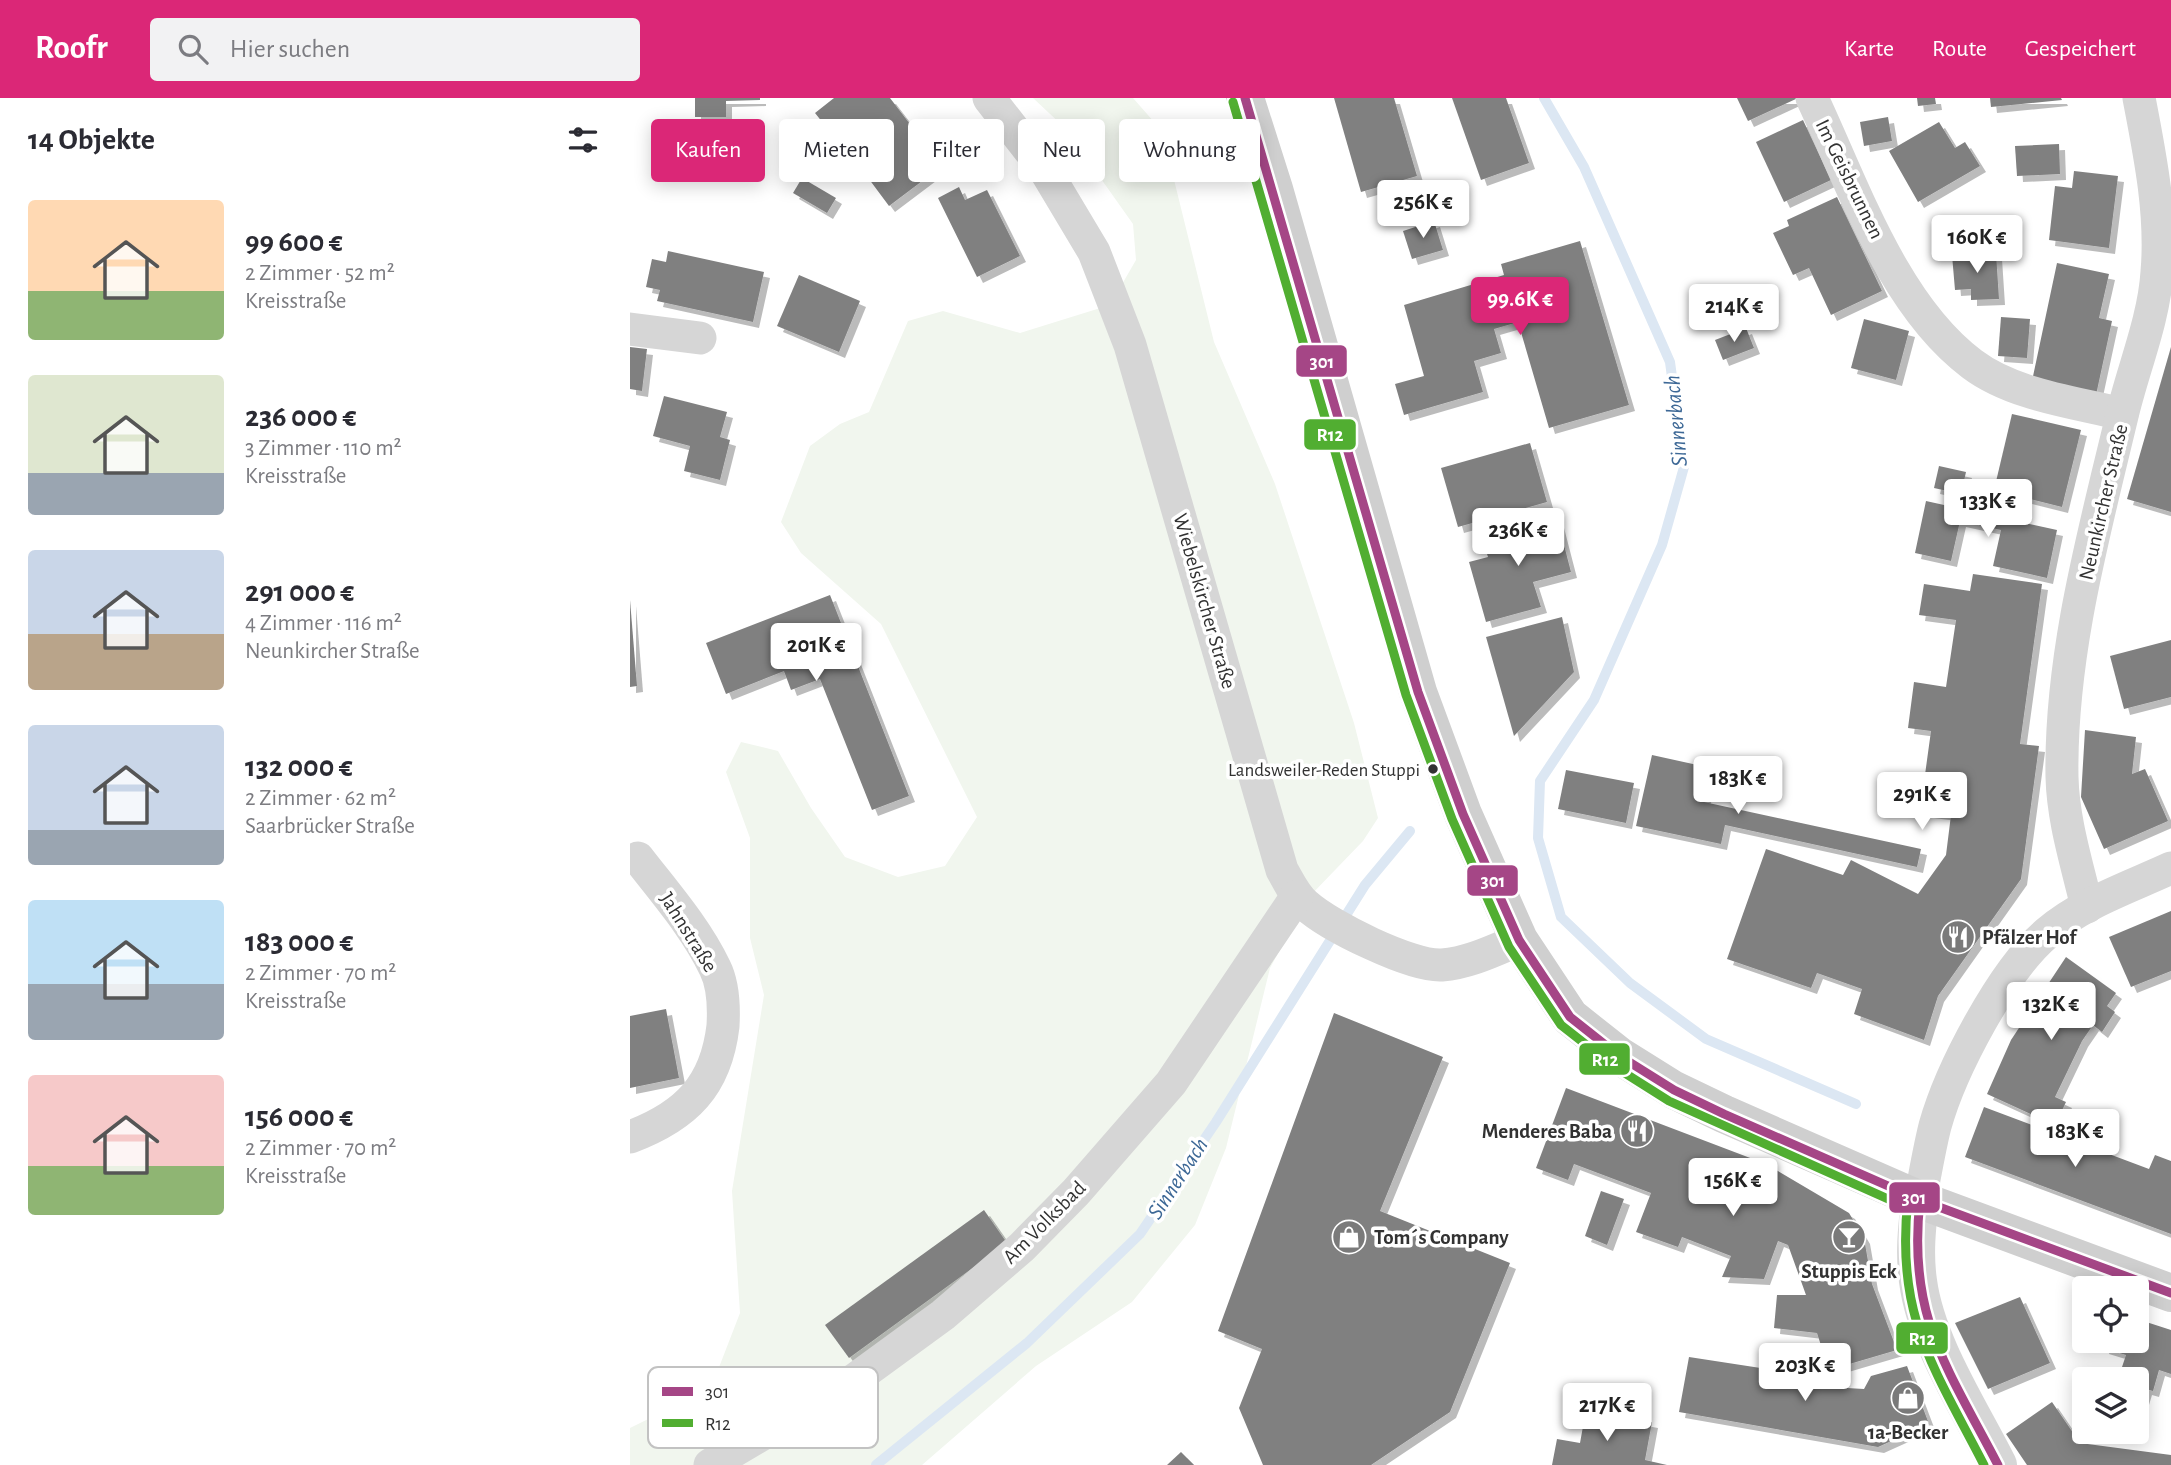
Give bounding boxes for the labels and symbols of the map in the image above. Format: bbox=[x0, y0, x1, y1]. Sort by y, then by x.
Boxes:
street label: Im Geisbrunnen bbox=[1812, 116, 1888, 242]
pin: 256K € bbox=[1366, 180, 1480, 240]
pin: 160K € bbox=[1920, 216, 2034, 275]
pin: 99.6K € bbox=[1455, 278, 1585, 337]
pin: 214K € bbox=[1677, 285, 1791, 344]
line badge: 301 bbox=[1295, 344, 1348, 378]
text: 301 bbox=[1310, 353, 1334, 372]
water label: Sinnerbach bbox=[1661, 374, 1692, 468]
line badge: R12 bbox=[1303, 418, 1357, 451]
street label: Neunkircher Straße bbox=[2075, 422, 2132, 582]
text: R12 bbox=[1317, 426, 1344, 445]
pin: 133K € bbox=[1931, 480, 2045, 539]
pin: 236K € bbox=[1461, 508, 1575, 568]
street label: Wiebelskircher Straße bbox=[1169, 511, 1240, 691]
pin: 201K € bbox=[759, 624, 873, 683]
pin: 183K € bbox=[1681, 756, 1795, 816]
place label: Landsweiler-Reden Stuppi bbox=[1228, 761, 1420, 780]
marker: Landsweiler-Reden Stuppi bbox=[1426, 762, 1440, 776]
pin: 291K € bbox=[1865, 772, 1979, 832]
line badge: 301 bbox=[1466, 864, 1519, 897]
text: 301 bbox=[1481, 872, 1505, 891]
street label: Jahnstraße bbox=[656, 889, 721, 976]
restaurant icon: Pfälzer Hof bbox=[1939, 918, 1977, 956]
place label: Pfälzer Hof bbox=[1982, 927, 2078, 948]
pin: 132K € bbox=[1994, 982, 2108, 1042]
line badge: R12 bbox=[1578, 1042, 1631, 1076]
text: R12 bbox=[1592, 1051, 1619, 1070]
pin: 183K € bbox=[2018, 1110, 2132, 1169]
restaurant icon: Menderes Baba bbox=[1618, 1112, 1656, 1150]
place label: Menderes Baba bbox=[1482, 1121, 1612, 1142]
water label: Sinnerbach bbox=[1144, 1134, 1213, 1224]
pin: 156K € bbox=[1676, 1158, 1790, 1218]
street label: Am Volksbad bbox=[999, 1177, 1090, 1268]
line badge: 301 bbox=[1888, 1181, 1941, 1214]
text: 301 bbox=[1902, 1189, 1926, 1208]
shop icon: Tom´s Company bbox=[1330, 1218, 1368, 1256]
bar icon: Stuppis Eck bbox=[1830, 1218, 1868, 1256]
place label: Tom´s Company bbox=[1374, 1227, 1509, 1248]
place label: Stuppis Eck bbox=[1801, 1261, 1897, 1282]
line badge: R12 bbox=[1895, 1321, 1949, 1355]
text: R12 bbox=[1909, 1330, 1936, 1349]
pin: 203K € bbox=[1748, 1344, 1862, 1403]
legend bbox=[648, 1367, 878, 1448]
shop icon: 1a-Becker bbox=[1889, 1379, 1927, 1417]
text: 301 bbox=[705, 1383, 729, 1402]
pin: 217K € bbox=[1550, 1384, 1664, 1443]
text: R12 bbox=[705, 1415, 731, 1434]
place label: 1a-Becker bbox=[1868, 1422, 1949, 1443]

